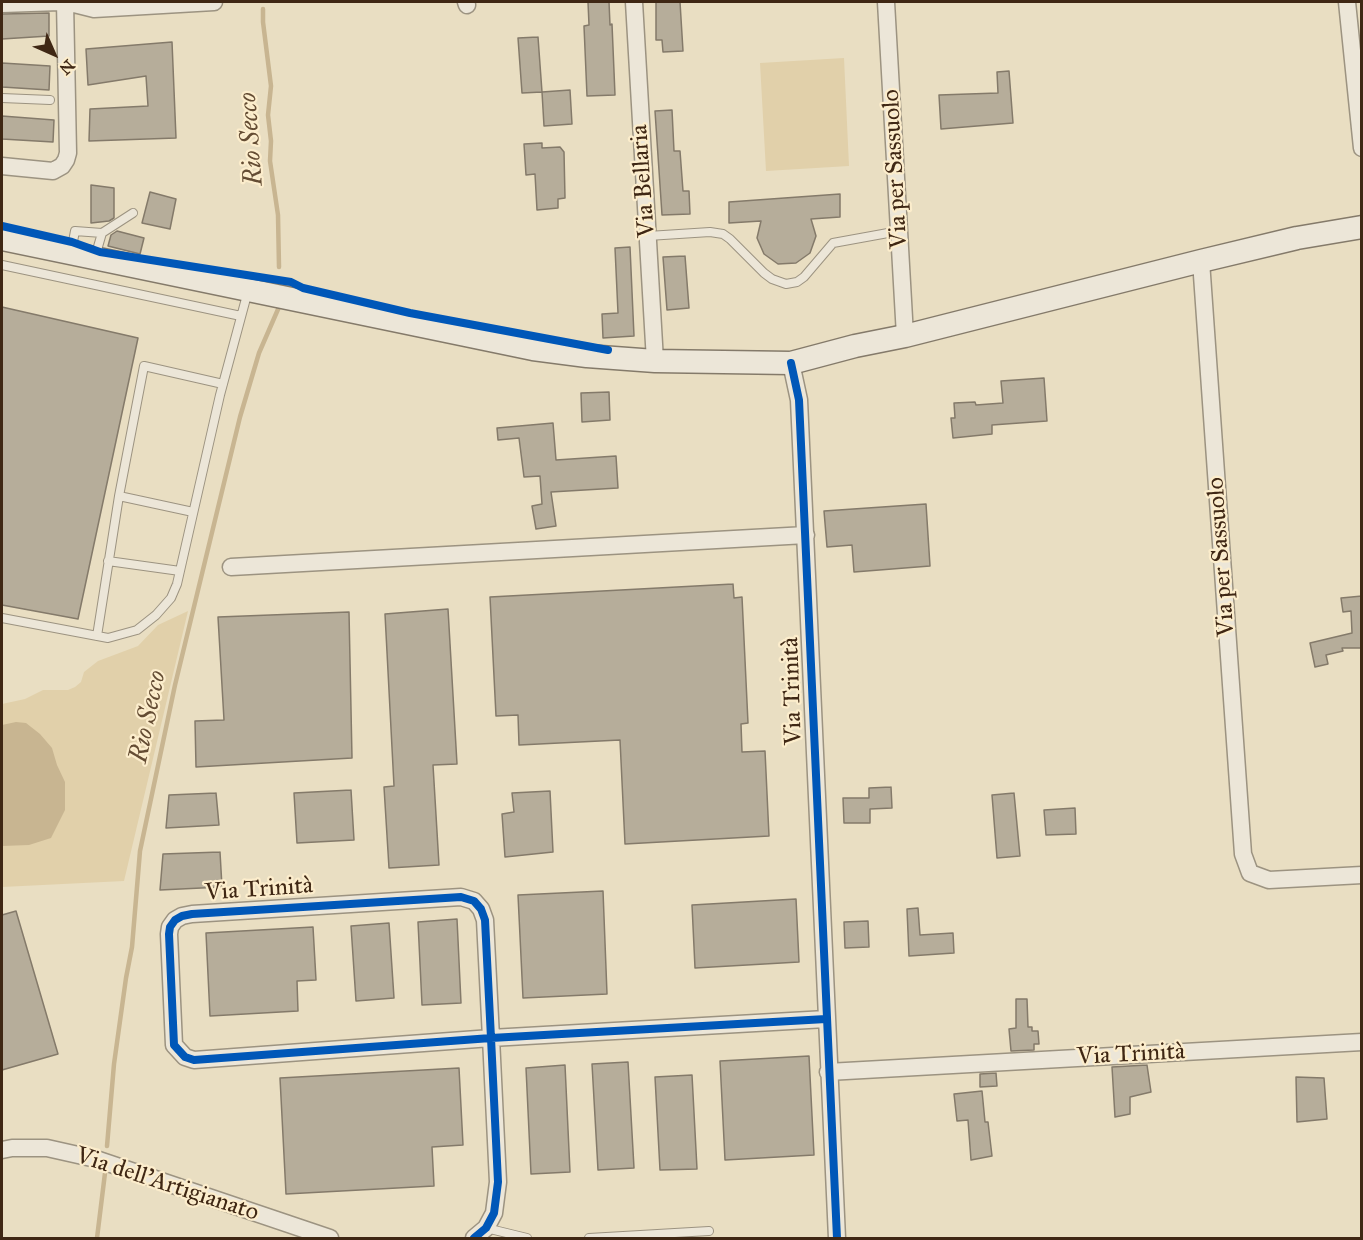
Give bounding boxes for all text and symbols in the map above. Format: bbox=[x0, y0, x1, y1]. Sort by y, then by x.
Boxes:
north arrow bbox=[24, 24, 84, 84]
text: N bbox=[56, 56, 79, 79]
street label: Via per Sassuolo bbox=[877, 88, 915, 250]
water label: Rio Secco bbox=[233, 91, 271, 187]
street label: Via Bellaria bbox=[626, 123, 662, 239]
street label: Via per Sassuolo bbox=[1202, 476, 1242, 638]
street label: Via Trinità bbox=[777, 636, 809, 746]
water label: Rio Secco bbox=[124, 668, 174, 766]
street label: Via Trinità bbox=[204, 872, 314, 908]
street label: Via Trinità bbox=[1076, 1038, 1186, 1072]
street label: Via dell'Artigianato bbox=[72, 1142, 262, 1228]

